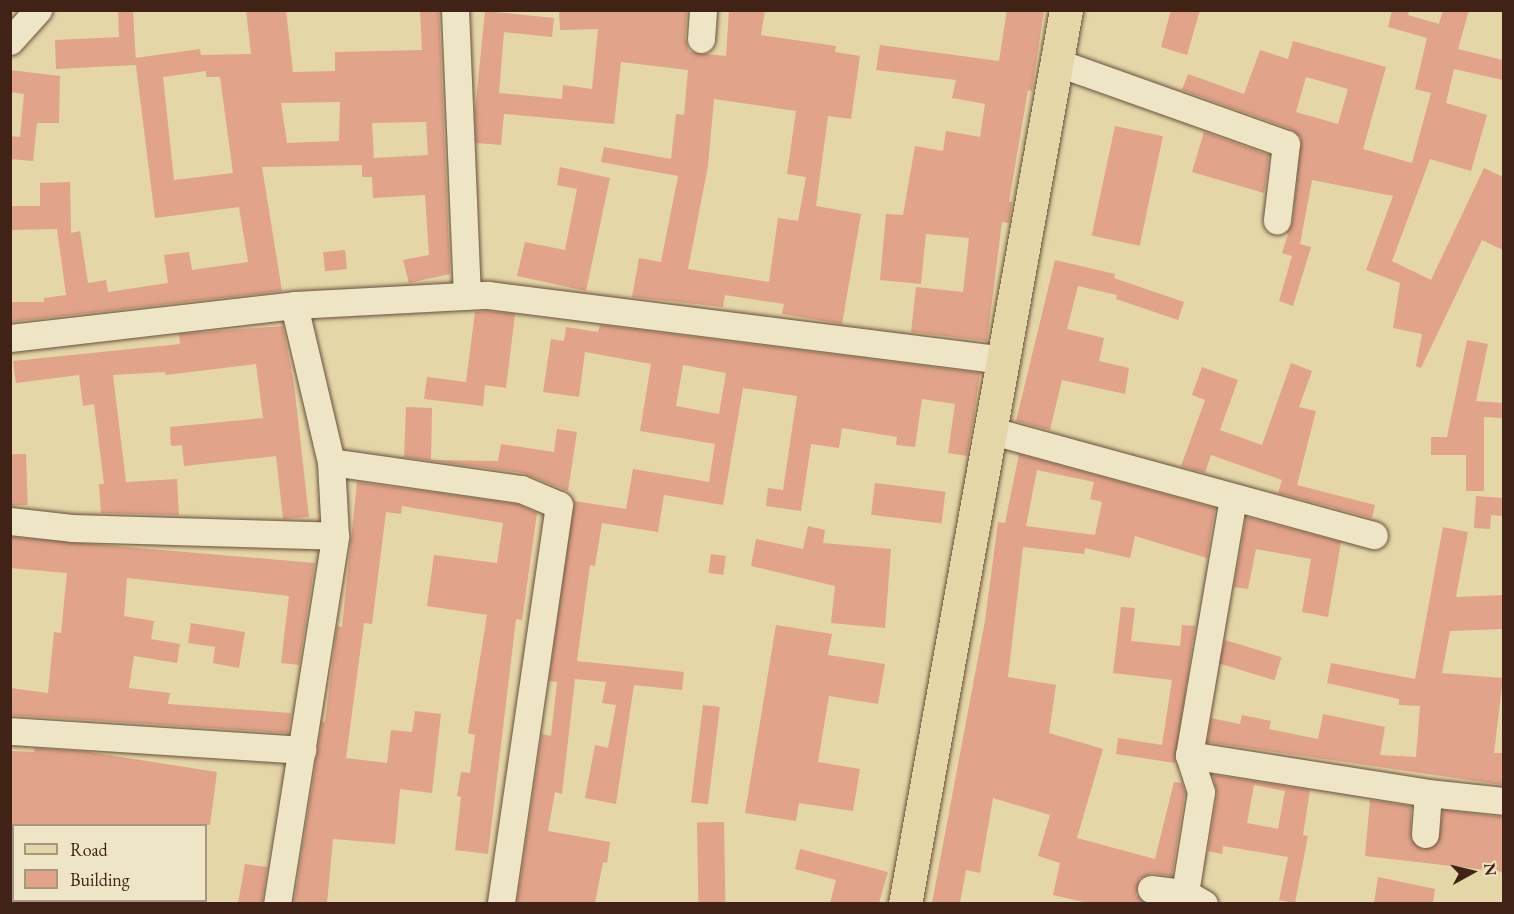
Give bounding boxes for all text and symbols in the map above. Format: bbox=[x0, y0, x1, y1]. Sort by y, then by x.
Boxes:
legend bbox=[12, 824, 207, 902]
text: Road bbox=[70, 838, 108, 861]
north arrow bbox=[1442, 842, 1502, 902]
text: N bbox=[1479, 862, 1502, 877]
text: Building bbox=[70, 868, 130, 891]

